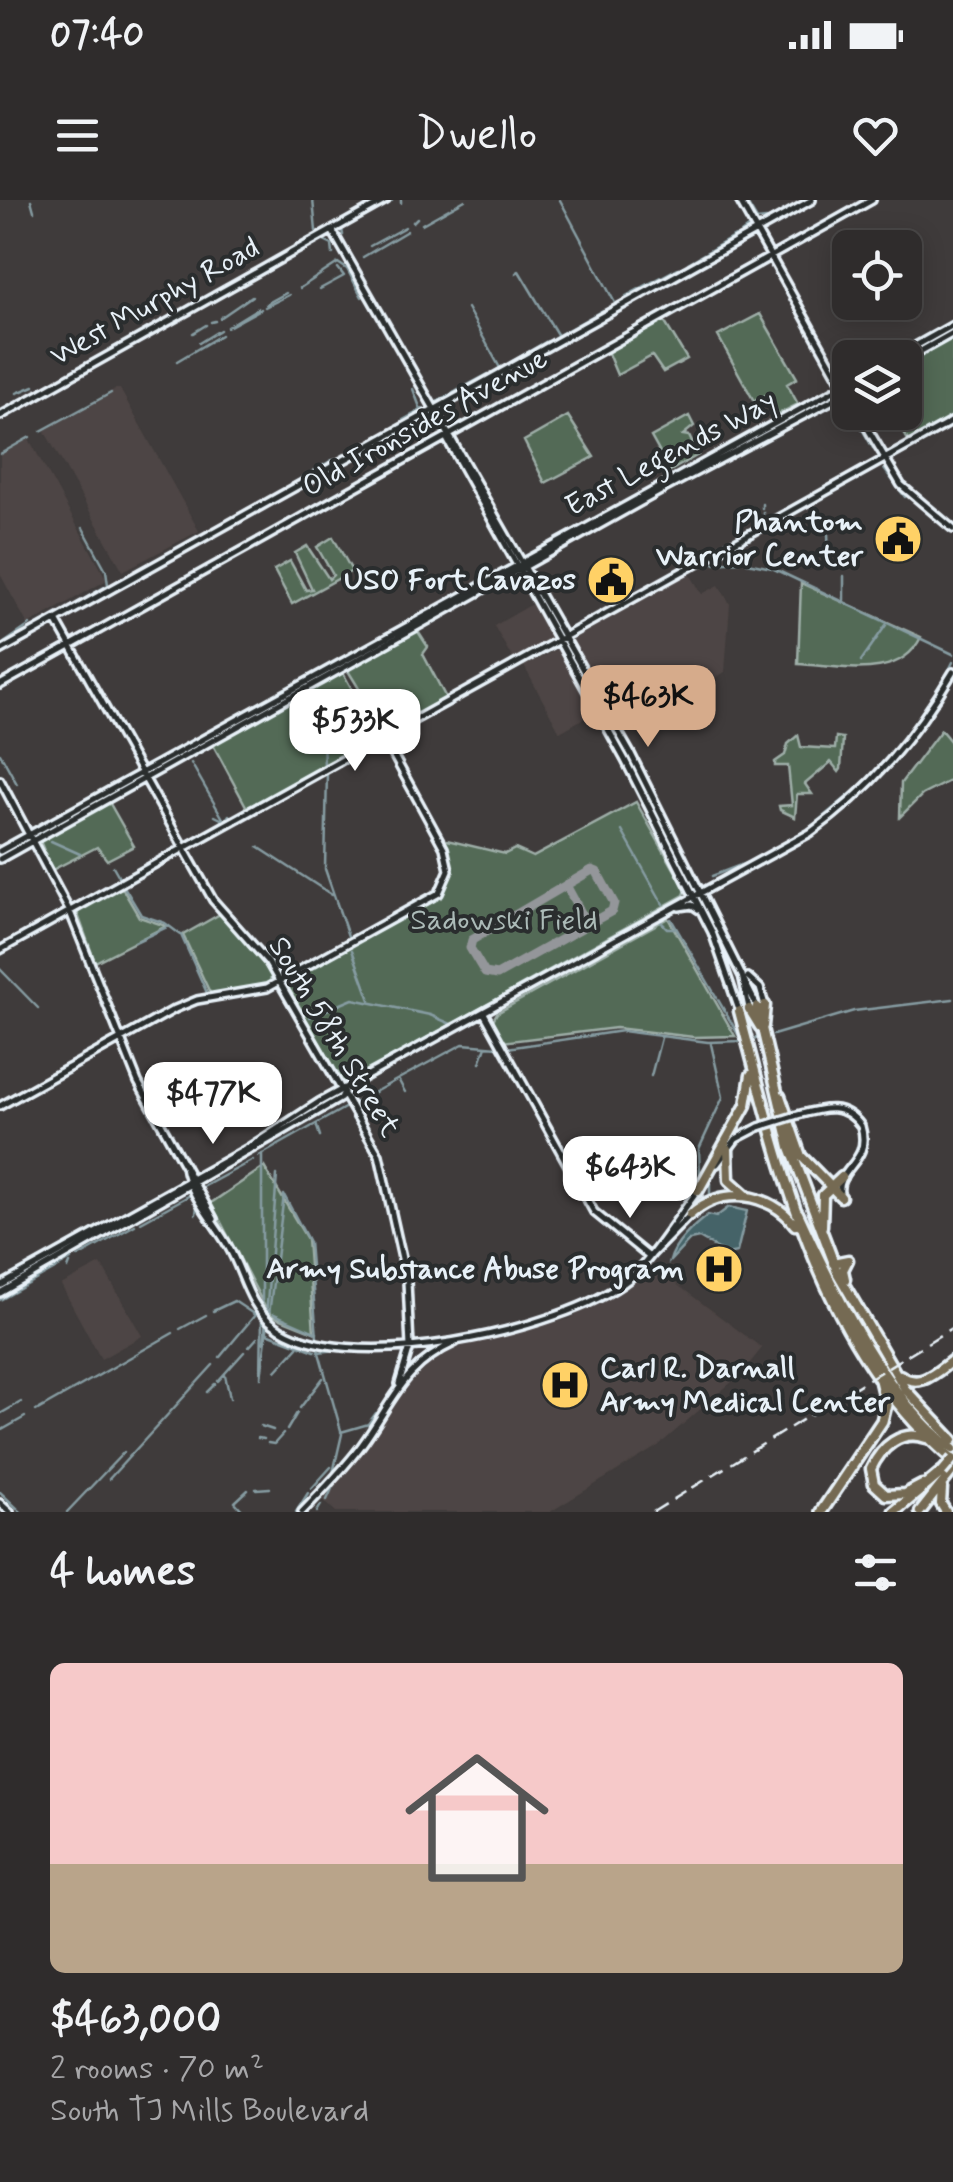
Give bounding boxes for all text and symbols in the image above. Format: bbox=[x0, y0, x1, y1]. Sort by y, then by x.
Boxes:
text: 07:40 bbox=[50, 11, 144, 60]
text: Dwello bbox=[416, 106, 537, 165]
icon: menu bbox=[50, 108, 105, 163]
icon: heart bbox=[848, 108, 903, 163]
street label: West Murphy Road bbox=[43, 228, 267, 376]
map controls bbox=[832, 230, 922, 430]
button: locate bbox=[832, 230, 922, 320]
street label: Old Ironsides Avenue bbox=[295, 339, 555, 507]
button: layers bbox=[832, 340, 922, 430]
street label: East Legends Way bbox=[558, 382, 785, 529]
place label: Phantom Warrior Center bbox=[655, 503, 865, 576]
public building icon: Phantom Warrior Center bbox=[872, 513, 924, 565]
public building icon: USO Fort Cavazos bbox=[585, 554, 637, 606]
place label: USO Fort Cavazos bbox=[344, 561, 577, 600]
pin: $463K bbox=[578, 665, 718, 750]
text: $463K bbox=[603, 676, 693, 718]
pin: $533K bbox=[285, 689, 425, 774]
text: $533K bbox=[311, 700, 399, 742]
park label: Sadowski Field bbox=[410, 901, 598, 940]
street label: South 58th Street bbox=[259, 930, 409, 1145]
pin: $477K bbox=[143, 1062, 283, 1147]
text: $477K bbox=[166, 1073, 260, 1115]
pin: $643K bbox=[560, 1136, 700, 1221]
text: $643K bbox=[585, 1147, 675, 1189]
hospital icon: Army Substance Abuse Program bbox=[693, 1243, 745, 1295]
place label: Army Substance Abuse Program bbox=[266, 1250, 684, 1290]
place label: Carl R. Darnall Army Medical Center bbox=[600, 1349, 891, 1422]
hospital icon: Carl R. Darnall Army Medical Center bbox=[539, 1359, 591, 1411]
text: 4 homes bbox=[50, 1545, 196, 1600]
icon: filters bbox=[848, 1545, 903, 1600]
icon: home bbox=[387, 1728, 567, 1908]
text: $463,000 bbox=[50, 1993, 221, 2048]
text: 2 rooms · 70 m² bbox=[50, 2048, 264, 2090]
text: South TJ Mills Boulevard bbox=[50, 2090, 369, 2132]

